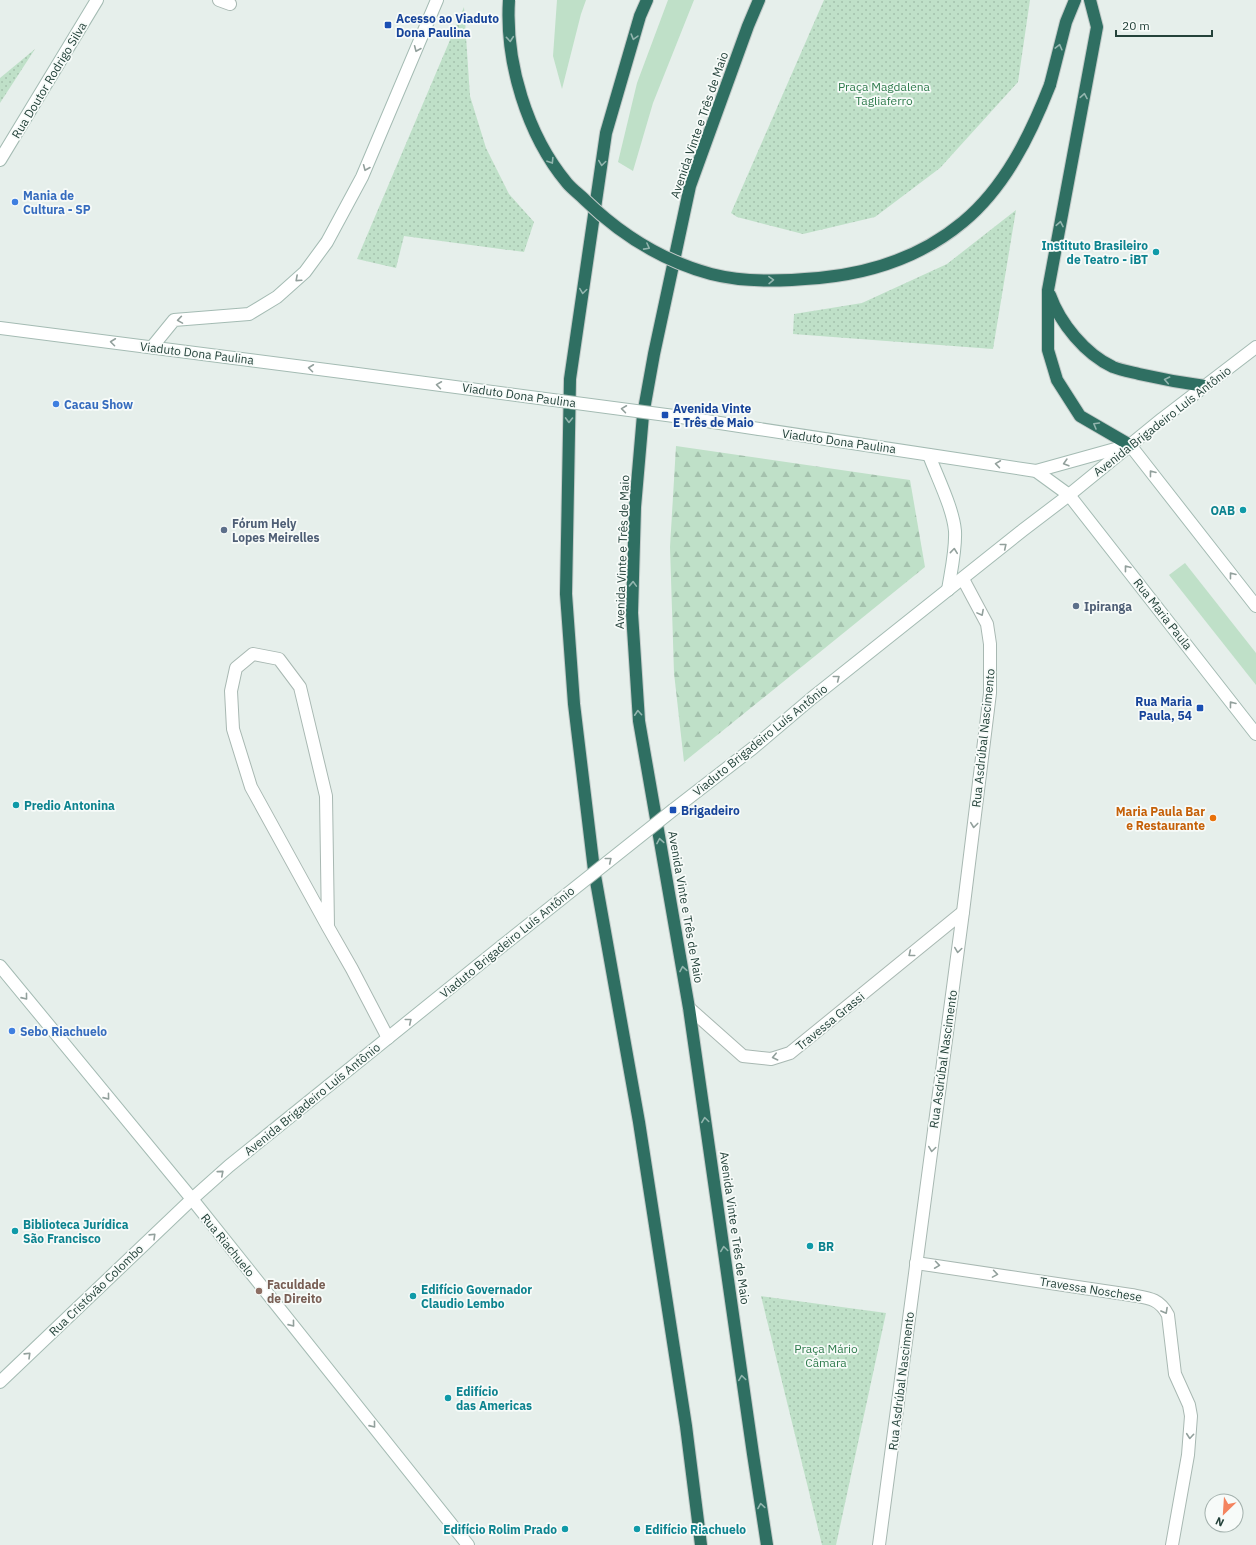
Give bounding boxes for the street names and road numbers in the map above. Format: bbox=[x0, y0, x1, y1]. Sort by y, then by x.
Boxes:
street label: Rua Doutor Rodrigo Silva bbox=[8, 19, 90, 141]
street label: Avenida Vinte e Três de Maio bbox=[667, 49, 731, 200]
street label: Viaduto Dona Paulina bbox=[139, 339, 256, 368]
street label: Avenida Brigadeiro Luís Antônio bbox=[1090, 362, 1234, 479]
street label: Viaduto Dona Paulina bbox=[461, 380, 578, 411]
street label: Viaduto Dona Paulina bbox=[781, 426, 898, 457]
street label: Avenida Vinte e Três de Maio bbox=[612, 474, 632, 629]
street label: Rua Maria Paula bbox=[1130, 575, 1196, 653]
street label: Rua Asdrúbal Nascimento bbox=[968, 668, 998, 808]
street label: Viaduto Brigadeiro Luís Antônio bbox=[690, 681, 831, 799]
street label: Avenida Vinte e Três de Maio bbox=[665, 830, 707, 984]
street label: Viaduto Brigadeiro Luís Antônio bbox=[437, 883, 578, 1001]
street label: Travessa Grassi bbox=[793, 989, 867, 1053]
street label: Rua Asdrúbal Nascimento bbox=[926, 989, 960, 1129]
street label: Avenida Brigadeiro Luís Antônio bbox=[241, 1039, 383, 1159]
street label: Avenida Vinte e Três de Maio bbox=[717, 1151, 753, 1306]
street label: Rua Riachuelo bbox=[198, 1210, 258, 1280]
street label: Rua Cristóvão Colombo bbox=[46, 1241, 146, 1339]
street label: Travessa Noschese bbox=[1039, 1274, 1144, 1305]
street label: Rua Asdrúbal Nascimento bbox=[885, 1311, 917, 1451]

